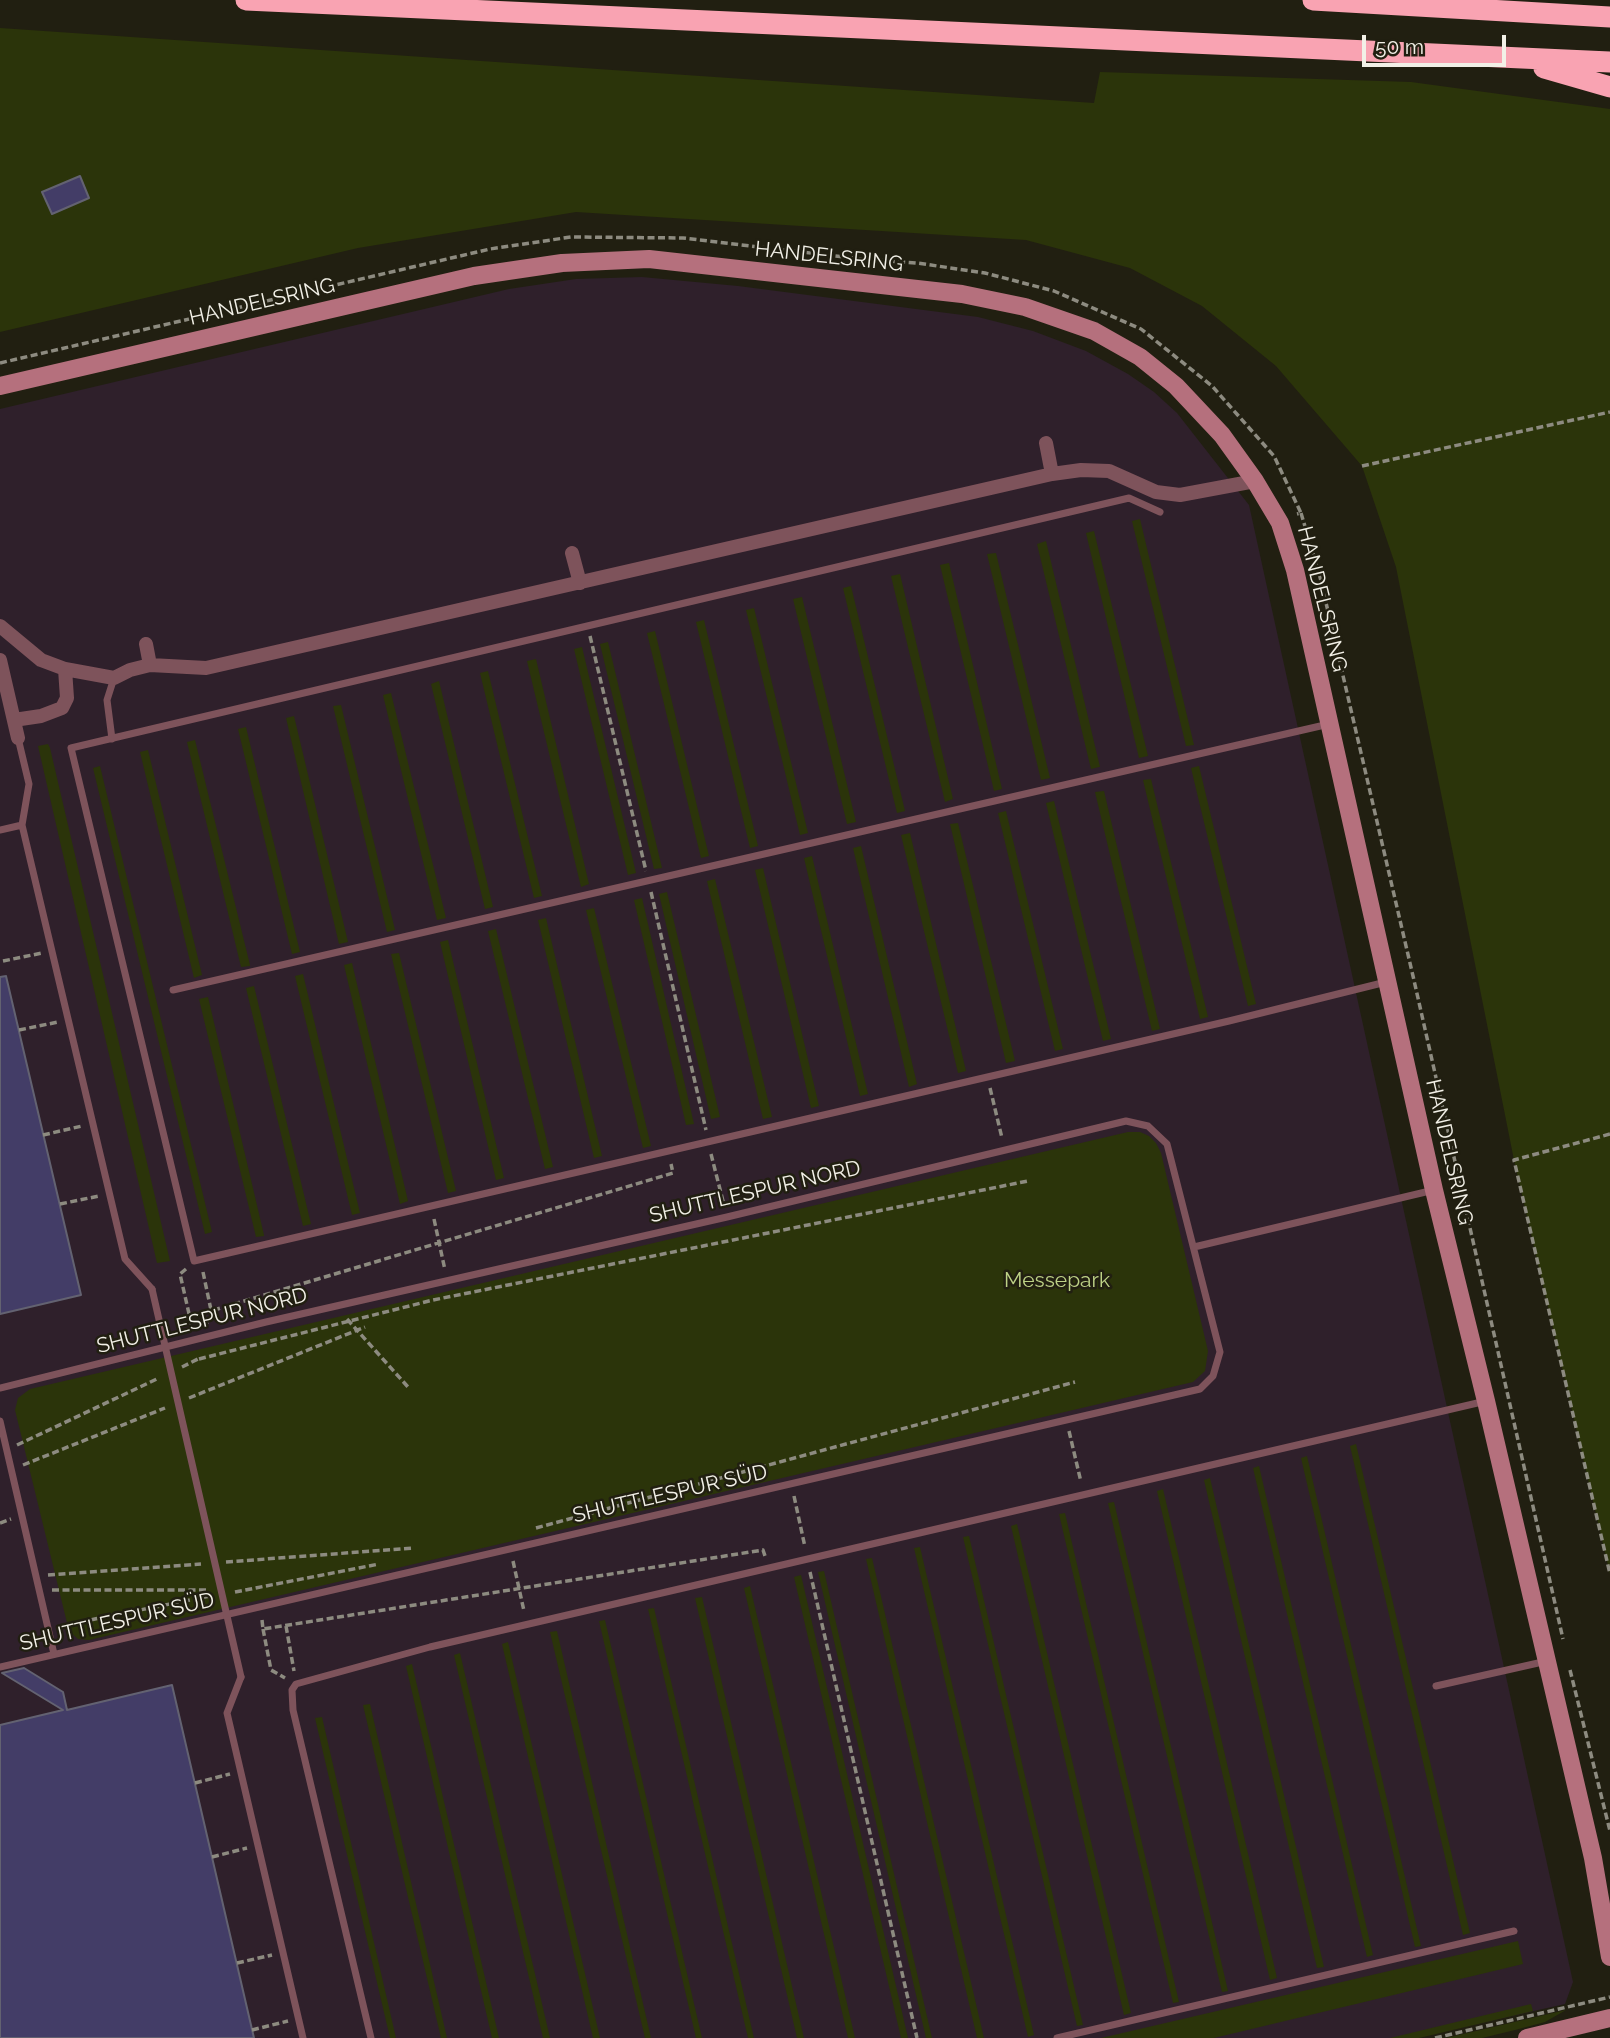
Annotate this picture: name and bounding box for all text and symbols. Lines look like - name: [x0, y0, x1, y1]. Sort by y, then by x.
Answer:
- scale bar: [1365, 21, 1508, 65]
- text: 50 m: [1375, 34, 1424, 59]
- street label: HANDELSRING: [754, 237, 904, 277]
- street label: HANDELSRING: [187, 273, 337, 331]
- street label: HANDELSRING: [1292, 524, 1352, 674]
- street label: HANDELSRING: [1420, 1077, 1478, 1227]
- street label: SHUTTLESPUR NORD: [647, 1155, 863, 1229]
- park label: Messepark: [1004, 1268, 1110, 1294]
- street label: SHUTTLESPUR NORD: [94, 1283, 310, 1359]
- street label: SHUTTLESPUR SÜD: [570, 1459, 770, 1529]
- street label: SHUTTLESPUR SÜD: [17, 1587, 217, 1657]

